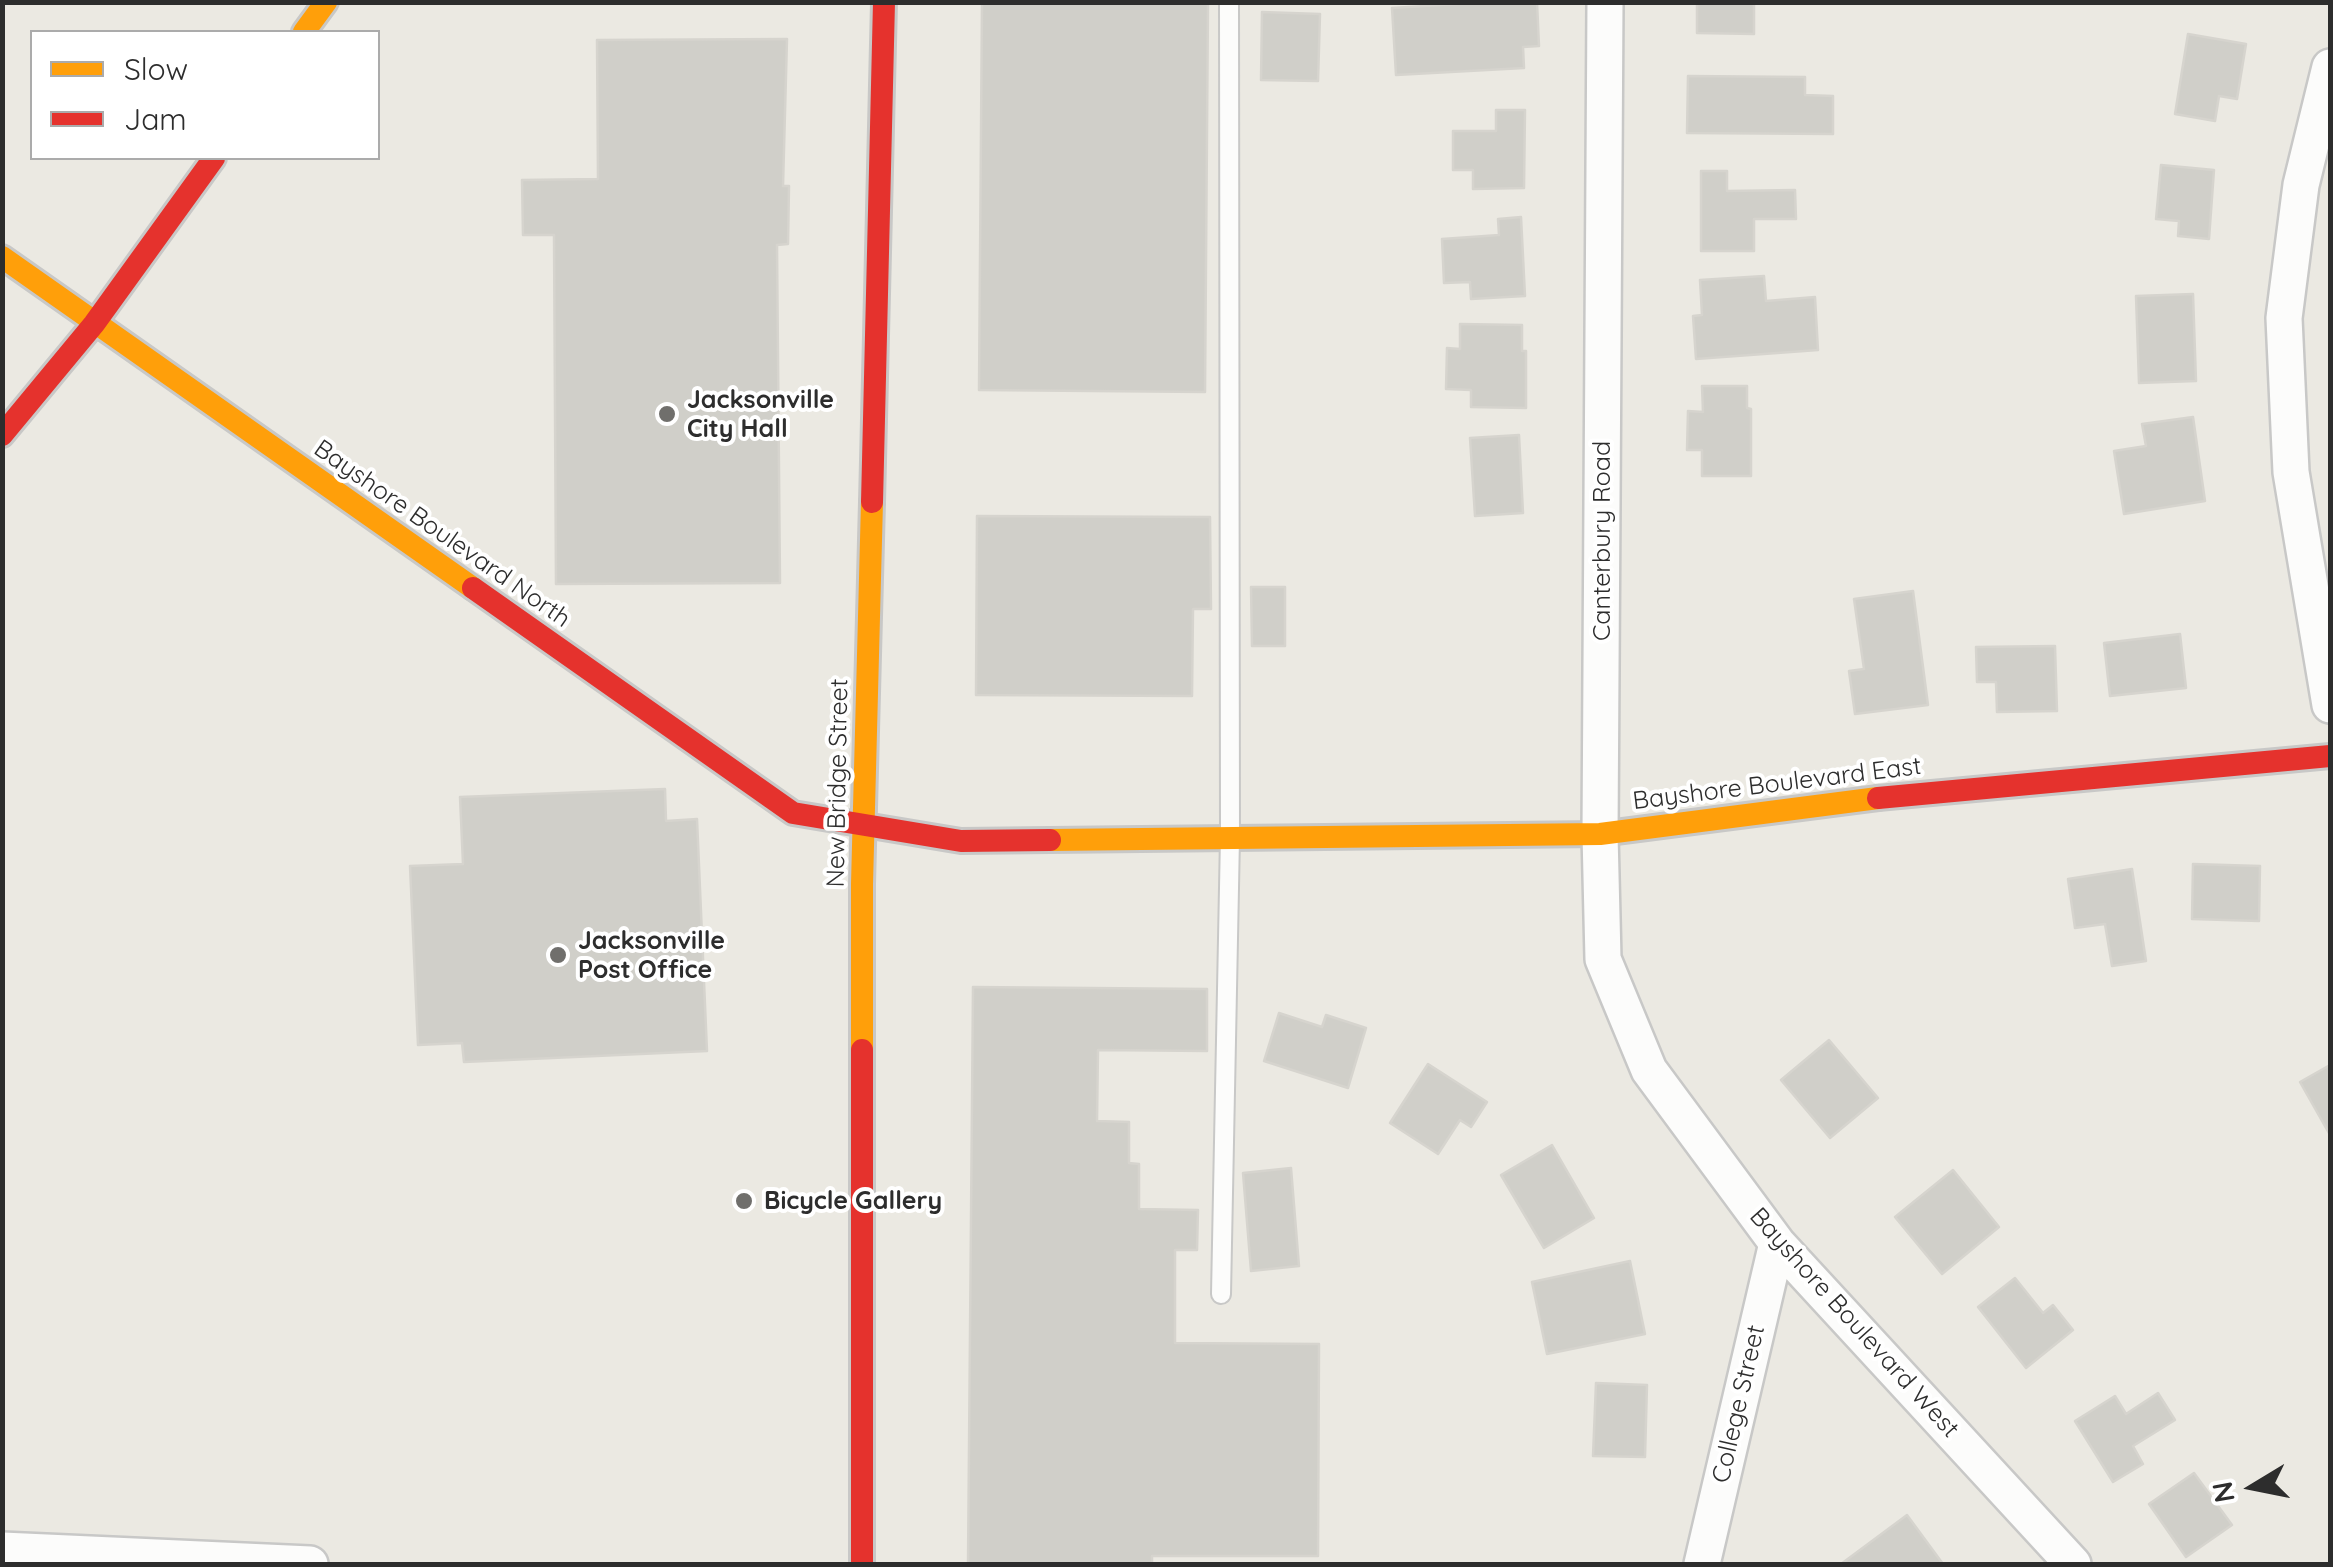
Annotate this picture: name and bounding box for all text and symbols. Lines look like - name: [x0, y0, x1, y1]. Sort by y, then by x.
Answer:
- legend: [30, 30, 380, 160]
- text: Slow: [124, 50, 188, 88]
- text: Jam: [124, 100, 187, 138]
- place label: Jacksonville City Hall: [687, 385, 834, 444]
- marker: Jacksonville City Hall: [656, 403, 678, 425]
- street label: Bayshore Boulevard North: [308, 434, 576, 634]
- street label: Canterbury Road: [1587, 441, 1617, 641]
- street label: New Bridge Street: [821, 678, 855, 888]
- street label: Bayshore Boulevard East: [1631, 751, 1923, 817]
- place label: Jacksonville Post Office: [578, 926, 725, 985]
- marker: Jacksonville Post Office: [547, 944, 569, 966]
- place label: Bicycle Gallery: [764, 1186, 942, 1216]
- marker: Bicycle Gallery: [733, 1190, 755, 1212]
- street label: Bayshore Boulevard West: [1743, 1202, 1965, 1444]
- street label: College Street: [1706, 1322, 1772, 1486]
- north arrow: [2203, 1437, 2303, 1537]
- text: N: [2204, 1479, 2242, 1505]

